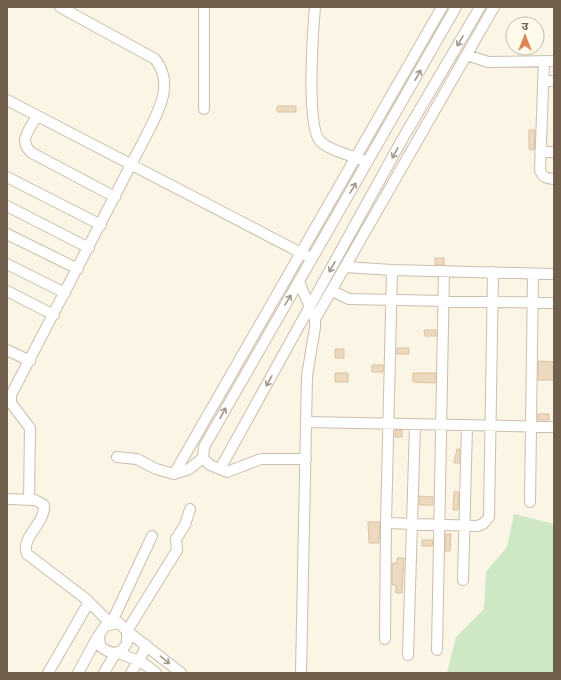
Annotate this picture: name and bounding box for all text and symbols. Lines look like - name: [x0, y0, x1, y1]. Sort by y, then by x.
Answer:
- north arrow: [505, 16, 545, 56]
- text: उ: [522, 20, 529, 32]
- one-way arrow: [456, 35, 464, 47]
- one-way arrow: [415, 69, 422, 81]
- one-way arrow: [390, 147, 398, 159]
- one-way arrow: [350, 182, 358, 194]
- one-way arrow: [328, 261, 336, 273]
- one-way arrow: [285, 294, 293, 306]
- one-way arrow: [265, 375, 273, 387]
- one-way arrow: [220, 407, 228, 419]
- one-way arrow: [160, 656, 171, 665]

